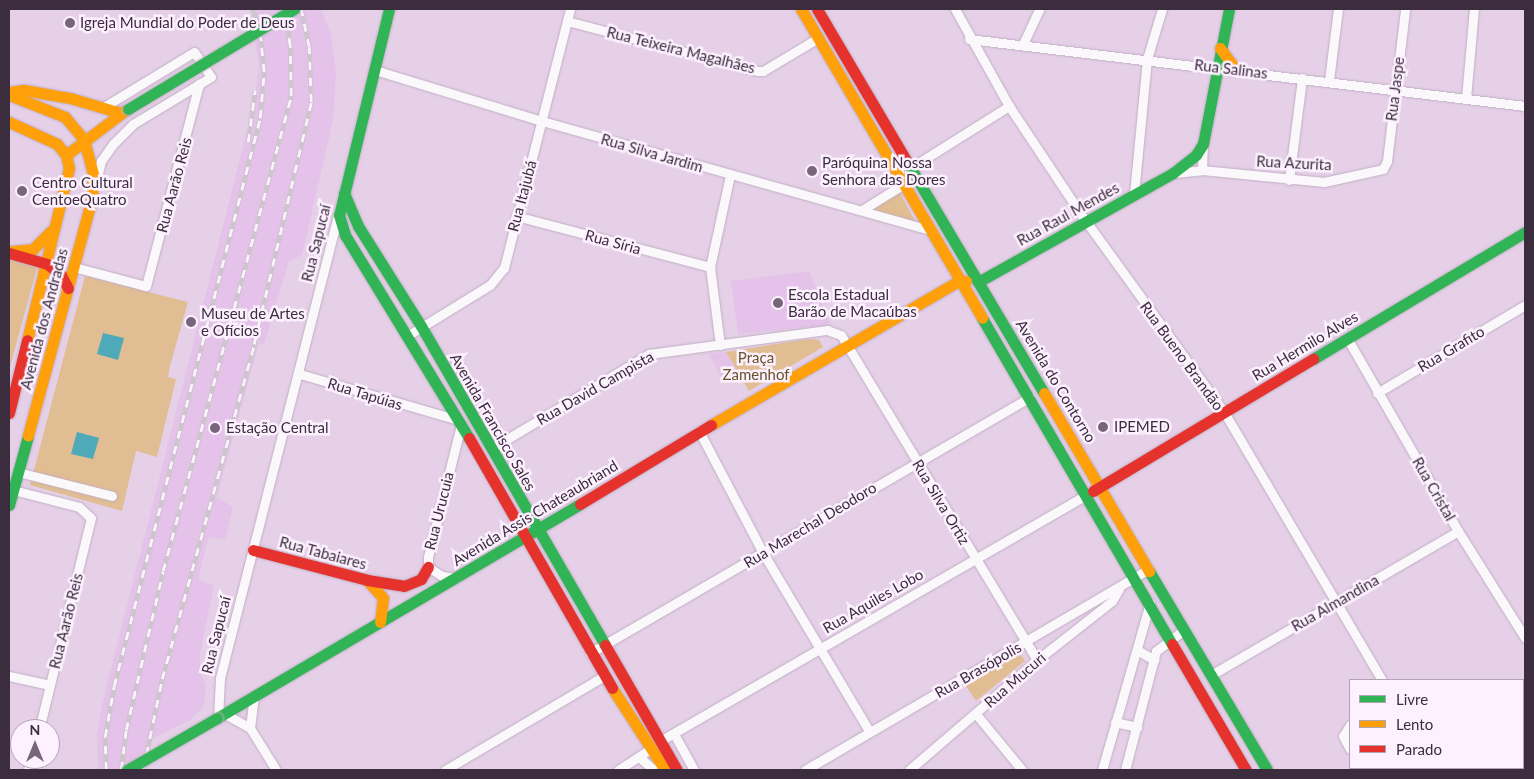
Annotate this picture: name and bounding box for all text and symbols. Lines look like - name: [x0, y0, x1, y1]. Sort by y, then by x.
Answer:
- place label: Igreja Mundial do Poder de Deus: [80, 14, 295, 32]
- marker: Igreja Mundial do Poder de Deus: [64, 17, 76, 29]
- street label: Rua Teixeira Magalhães: [605, 23, 757, 77]
- street label: Rua Salinas: [1193, 56, 1269, 82]
- street label: Rua Jaspe: [1382, 56, 1408, 122]
- street label: Rua Silva Jardim: [599, 130, 705, 176]
- street label: Rua Aarão Reis: [153, 135, 195, 235]
- street label: Rua Azurita: [1256, 152, 1332, 174]
- place label: Paróquina Nossa Senhora das Dores: [822, 153, 945, 188]
- street label: Rua Itajubá: [504, 158, 540, 234]
- marker: Paróquina Nossa Senhora das Dores: [806, 165, 818, 177]
- place label: Centro Cultural CentoeQuatro: [32, 173, 133, 208]
- street label: Rua Raul Mendes: [1014, 178, 1122, 250]
- marker: Centro Cultural CentoeQuatro: [16, 185, 28, 197]
- street label: Rua Sapucaí: [298, 202, 334, 284]
- street label: Rua Síria: [583, 226, 643, 258]
- street label: Avenida dos Andradas: [16, 246, 72, 392]
- place label: Escola Estadual Barão de Macaúbas: [788, 285, 917, 320]
- marker: Escola Estadual Barão de Macaúbas: [772, 297, 784, 309]
- street label: Rua Bueno Brandão: [1136, 298, 1228, 414]
- place label: Museu de Artes e Ofícios: [201, 304, 305, 339]
- street label: Rua Hermilo Alves: [1249, 307, 1361, 385]
- marker: Museu de Artes e Ofícios: [185, 316, 197, 328]
- street label: Avenida do Contorno: [1012, 316, 1100, 446]
- street label: Rua Grafito: [1414, 322, 1488, 376]
- street label: Rua David Campista: [533, 347, 657, 429]
- park label: Praça Zamenhof: [722, 348, 790, 383]
- street label: Avenida Francisco Sales: [446, 350, 540, 494]
- street label: Rua Tapúias: [325, 374, 405, 414]
- place label: IPEMED: [1114, 418, 1170, 436]
- place label: Estação Central: [226, 419, 329, 437]
- marker: IPEMED: [1096, 420, 1110, 434]
- marker: Estação Central: [208, 421, 222, 435]
- street label: Rua Cristal: [1409, 454, 1459, 524]
- street label: Avenida Assis Chateaubriand: [449, 456, 621, 570]
- street label: Rua Silva Ortiz: [909, 456, 973, 548]
- street label: Rua Urucuia: [421, 470, 457, 552]
- street label: Rua Marechal Deodoro: [740, 478, 880, 572]
- street label: Rua Tabaiares: [277, 533, 369, 573]
- street label: Rua Aquiles Lobo: [819, 565, 927, 637]
- street label: Rua Aarão Reis: [45, 571, 87, 671]
- street label: Rua Almandina: [1288, 571, 1382, 635]
- street label: Rua Sapucaí: [198, 594, 234, 676]
- street label: Rua Brasópolis: [932, 638, 1024, 702]
- street label: Rua Mucuri: [981, 648, 1049, 712]
- legend: [1349, 679, 1524, 769]
- text: Livre: [1396, 690, 1428, 708]
- text: Lento: [1396, 715, 1433, 733]
- north arrow: [10, 719, 60, 769]
- text: N: [30, 721, 40, 738]
- text: Parado: [1396, 740, 1442, 758]

